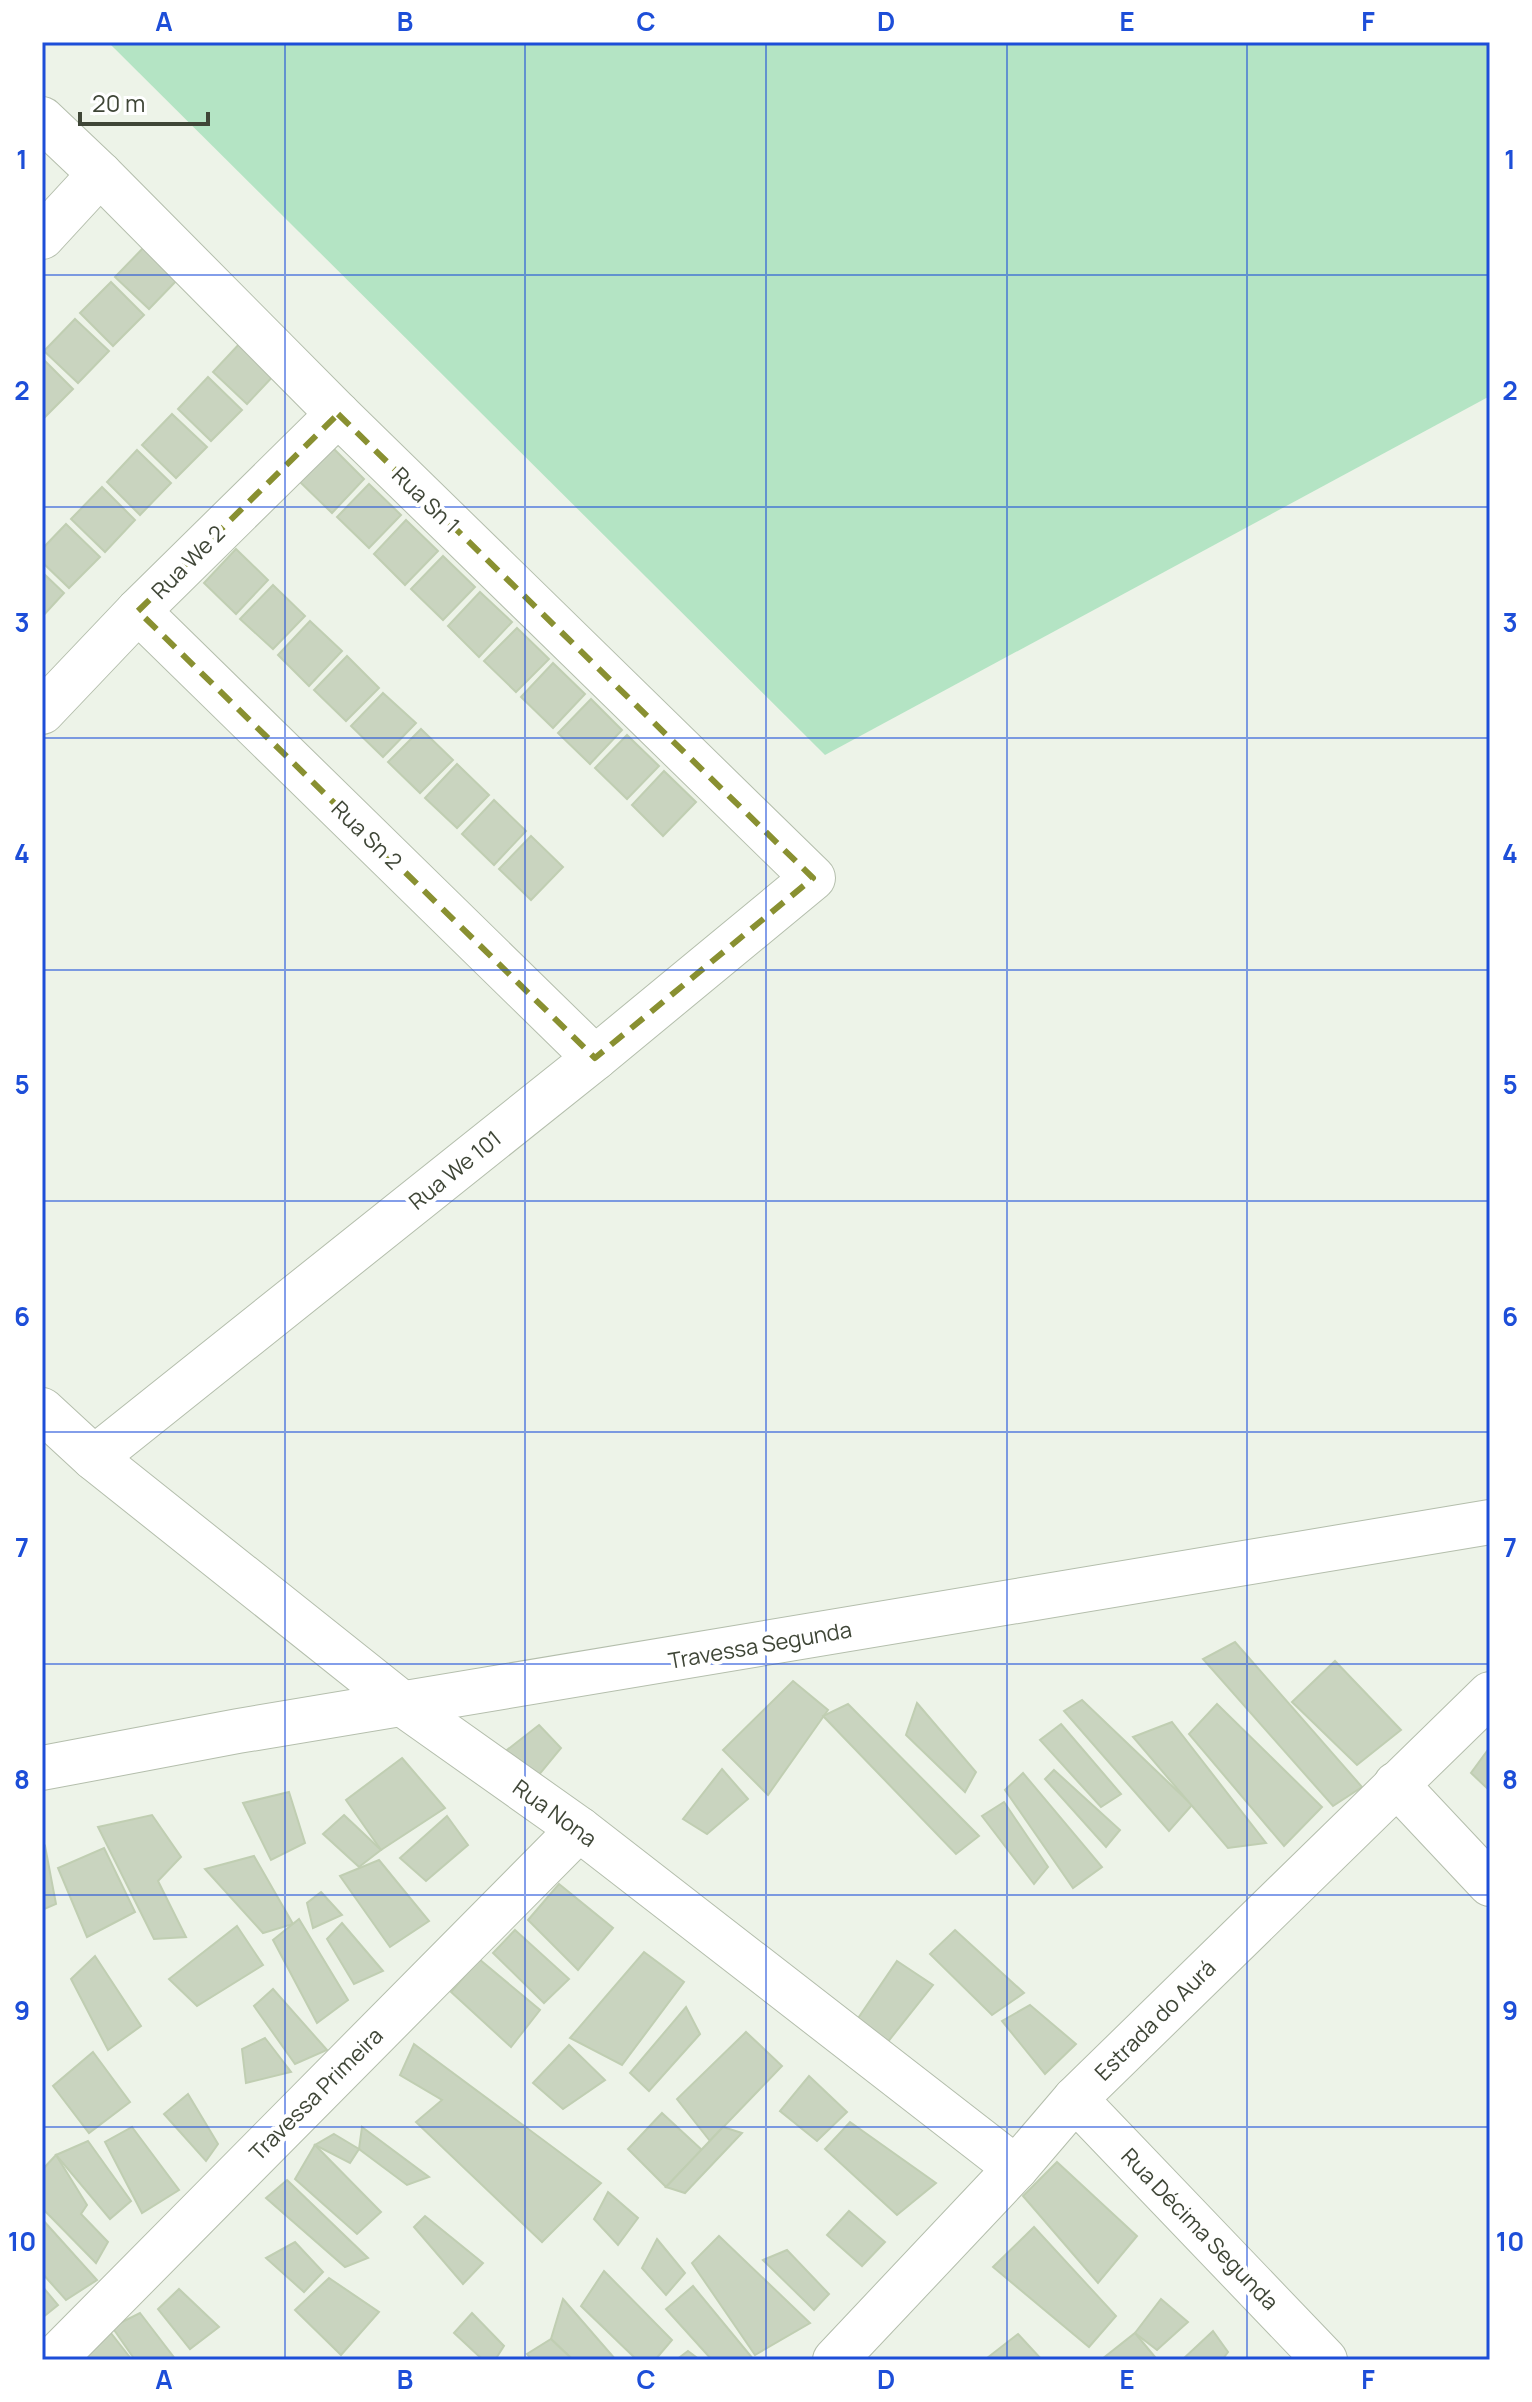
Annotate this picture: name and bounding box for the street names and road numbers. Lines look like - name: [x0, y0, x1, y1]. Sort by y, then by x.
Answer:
- street label: Rua Sn 1: [386, 460, 466, 540]
- street label: Rua We 2: [145, 519, 231, 605]
- street label: Rua Sn 2: [325, 794, 409, 876]
- street label: Rua We 101: [403, 1124, 507, 1216]
- street label: Travessa Segunda: [666, 1614, 854, 1676]
- street label: Rua Nona: [507, 1772, 603, 1854]
- street label: Estrada do Aurá: [1088, 1953, 1222, 2087]
- street label: Travessa Primeira: [243, 2021, 389, 2167]
- street label: Rua Décima Segunda: [1115, 2142, 1285, 2316]

